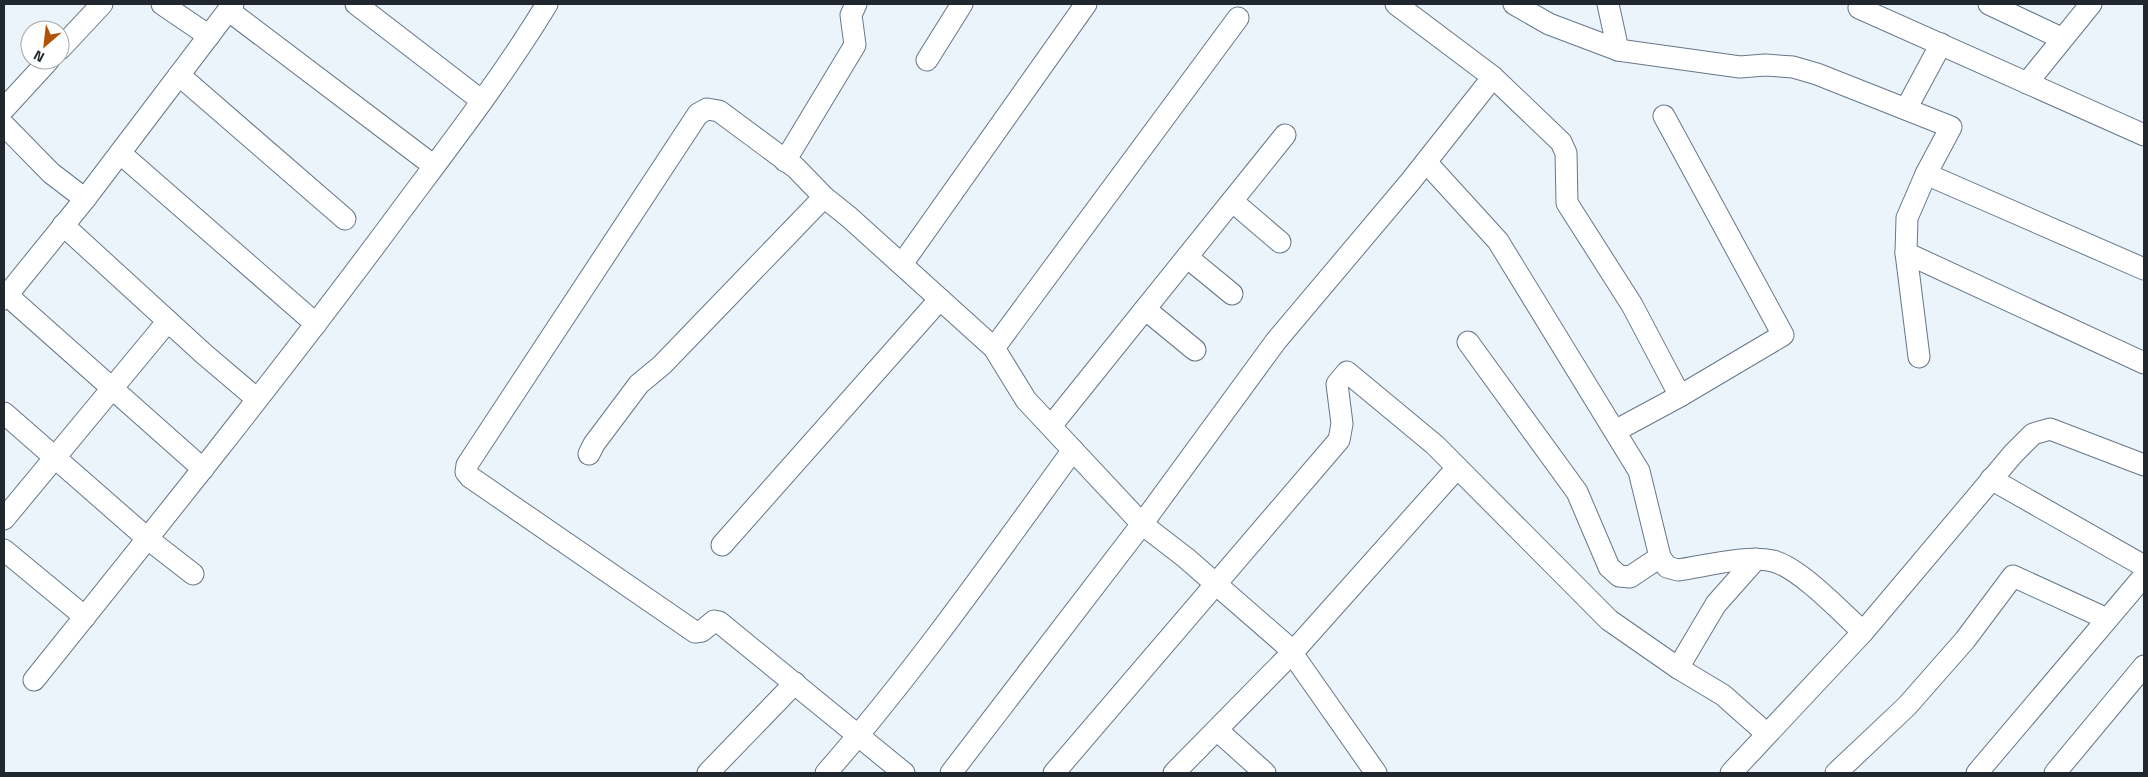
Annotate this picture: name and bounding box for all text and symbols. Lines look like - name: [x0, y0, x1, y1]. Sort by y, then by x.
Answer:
- north arrow: [20, 20, 70, 70]
- text: N: [29, 45, 48, 68]

